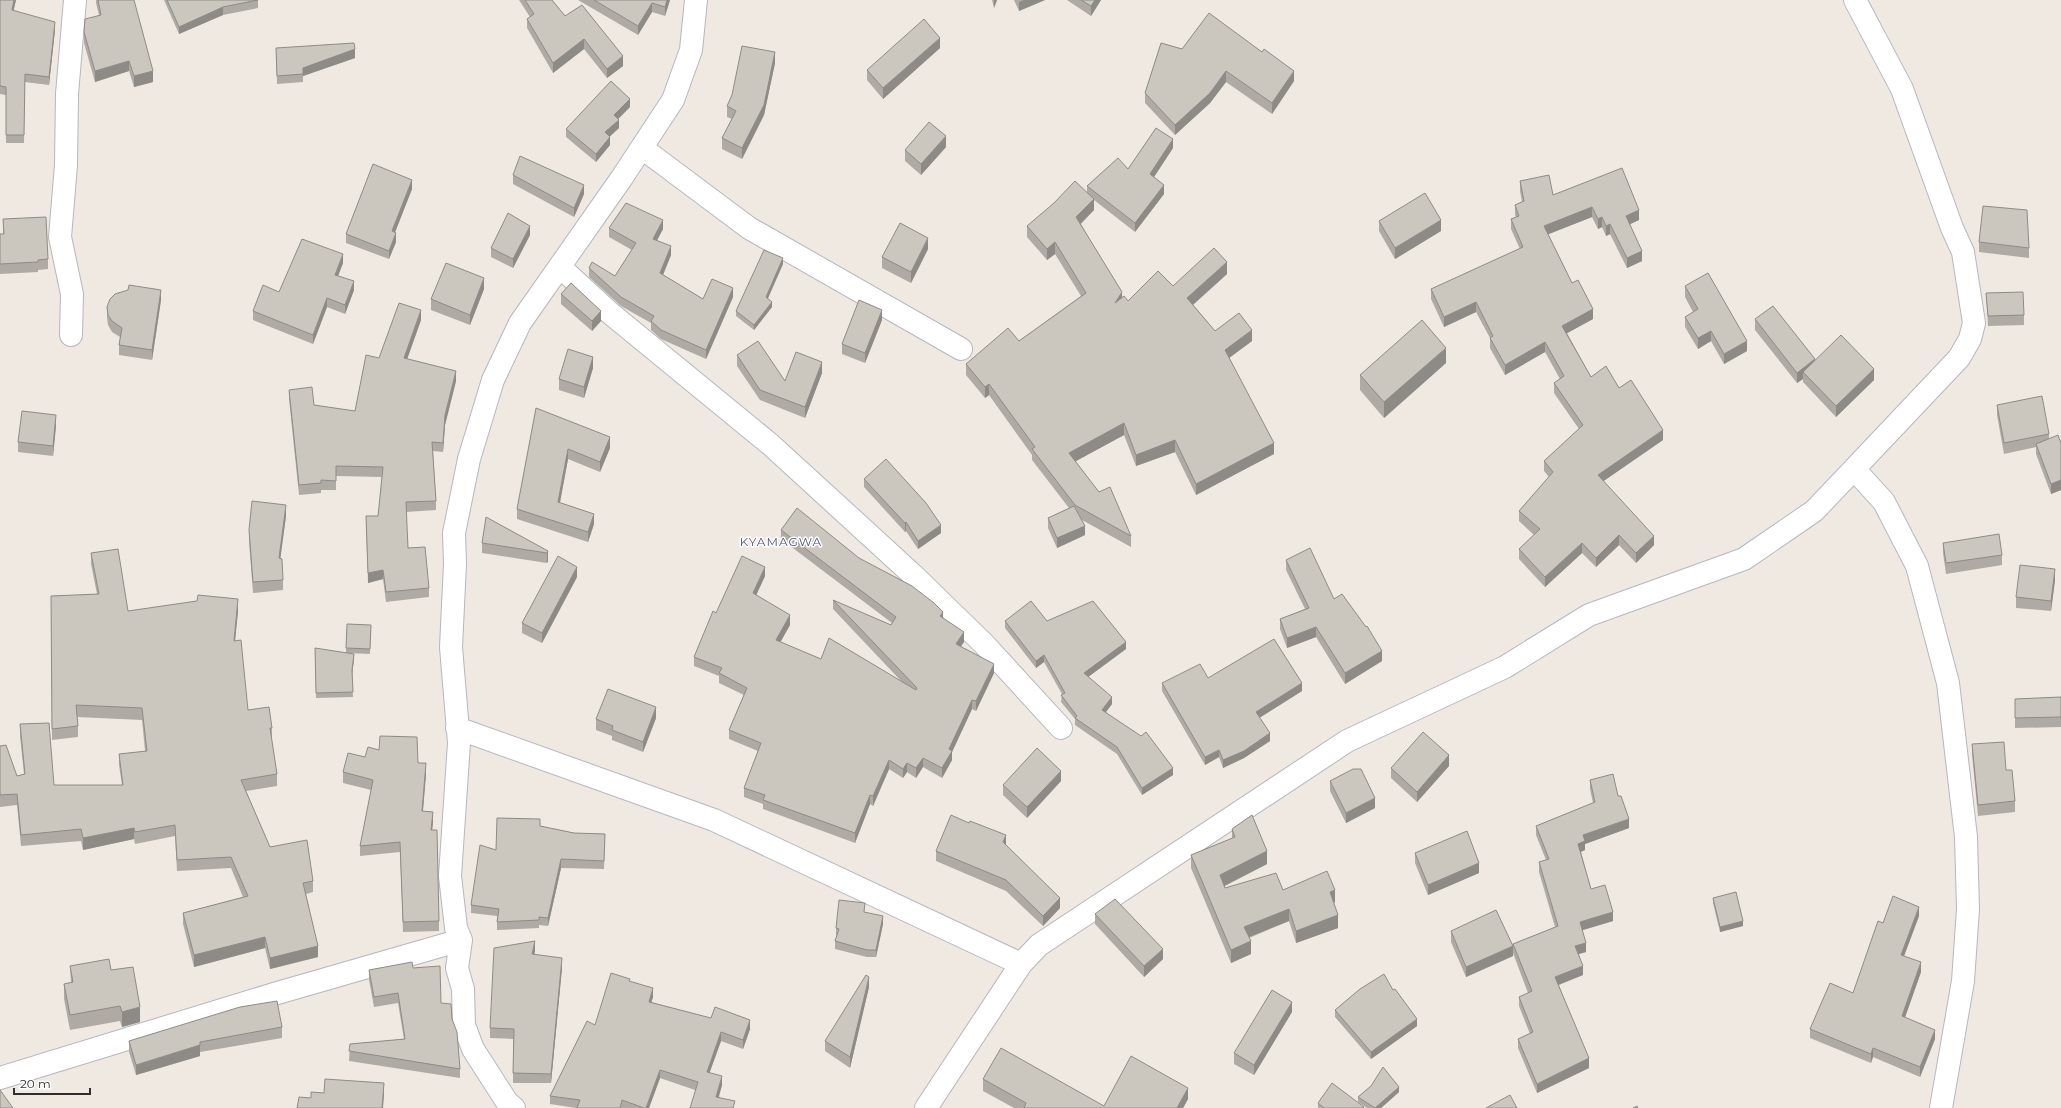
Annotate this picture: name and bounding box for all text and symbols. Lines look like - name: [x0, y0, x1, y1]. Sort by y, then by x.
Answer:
- district label: KYAMAGWA: [740, 534, 822, 549]
- scale bar: [14, 1070, 90, 1096]
- text: 20 m: [20, 1076, 51, 1091]

